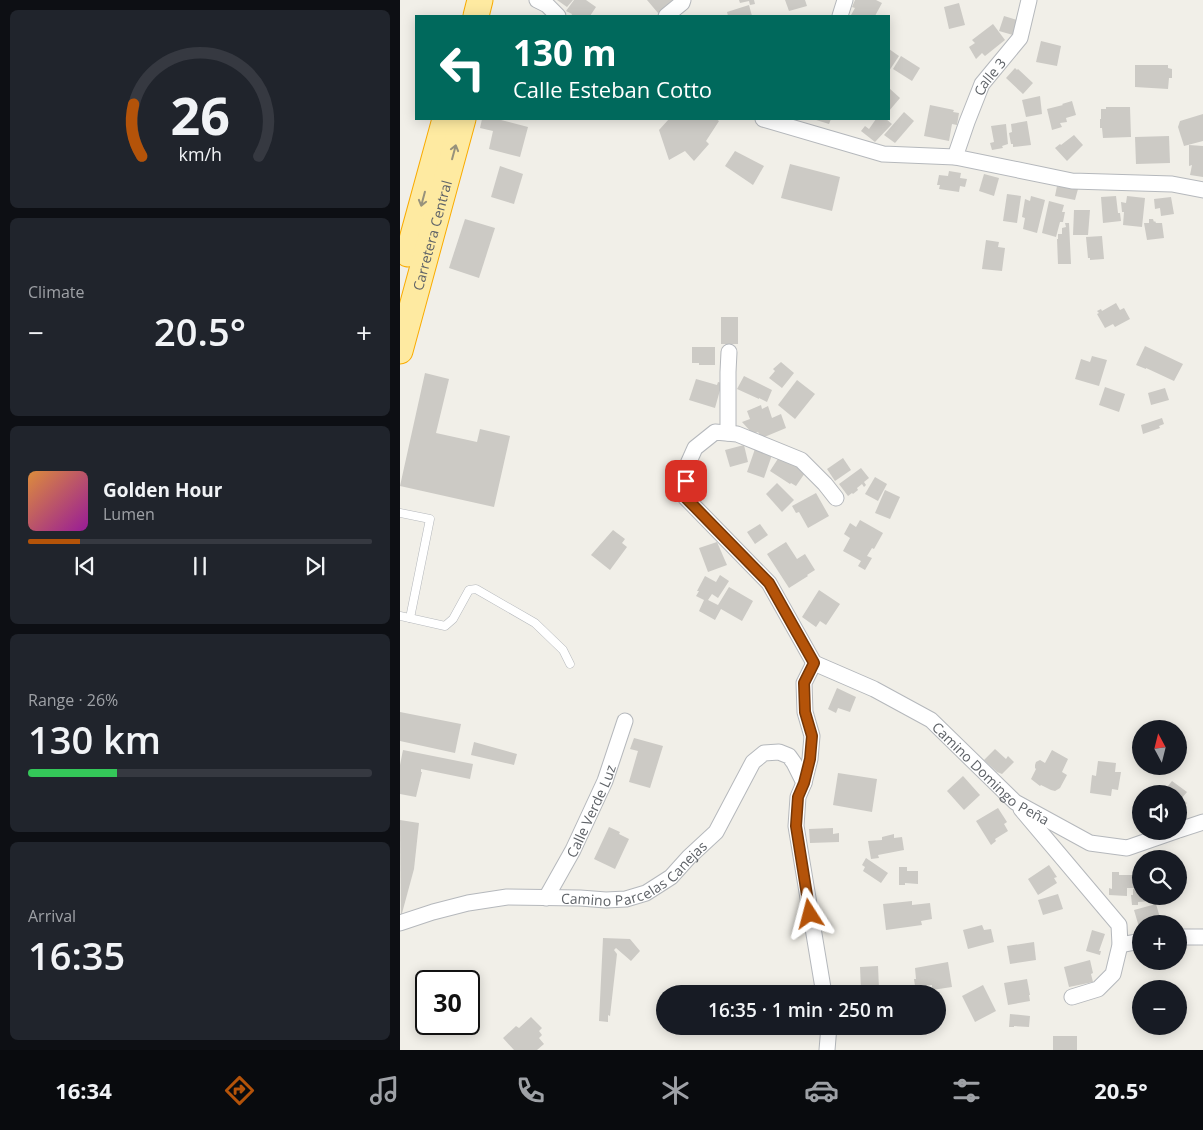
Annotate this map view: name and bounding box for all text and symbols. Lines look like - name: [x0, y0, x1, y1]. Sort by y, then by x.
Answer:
- text: 130 m: [513, 29, 617, 76]
- icon: left: [430, 35, 495, 100]
- street label: Calle 3: [969, 53, 1010, 98]
- text: Calle Esteban Cotto: [513, 74, 712, 104]
- text: 26: [170, 79, 230, 150]
- text: km/h: [178, 142, 222, 166]
- one-way arrow: [450, 144, 459, 160]
- street label: Carretera Central: [407, 178, 455, 292]
- one-way arrow: [417, 191, 427, 207]
- text: Climate: [28, 281, 85, 303]
- text: 20.5°: [154, 305, 246, 357]
- text: −: [28, 313, 44, 351]
- text: +: [356, 313, 372, 351]
- pin: [665, 460, 707, 502]
- icon: arrive: [672, 467, 700, 495]
- text: Golden Hour: [103, 477, 222, 503]
- text: Lumen: [103, 503, 155, 525]
- icon: previous: [71, 552, 99, 580]
- icon: pause: [186, 552, 214, 580]
- icon: next: [301, 552, 329, 580]
- text: Range · 26%: [28, 689, 118, 711]
- text: 130 km: [28, 713, 161, 765]
- street label: Camino Domingo Peña: [929, 717, 1053, 829]
- north arrow: [1132, 720, 1188, 775]
- map controls: [1132, 720, 1187, 1035]
- street label: Calle Verde Luz: [561, 762, 619, 861]
- button: sound: [1132, 785, 1187, 840]
- street label: Camino Parcelas Canejas: [561, 836, 711, 910]
- button: search: [1132, 850, 1187, 905]
- position arrow: [783, 887, 835, 939]
- text: Arrival: [28, 905, 76, 927]
- button: +: [1132, 915, 1187, 970]
- text: 16:35: [28, 929, 125, 981]
- speed limit sign: 30: [415, 970, 480, 1035]
- button: −: [1132, 980, 1187, 1035]
- text: 16:35 · 1 min · 250 m: [708, 997, 894, 1023]
- icon: directions: [222, 1073, 257, 1108]
- icon: music: [367, 1073, 402, 1108]
- icon: phone: [513, 1073, 548, 1108]
- icon: climate: [658, 1073, 693, 1108]
- icon: car: [804, 1073, 839, 1108]
- icon: filters: [949, 1073, 984, 1108]
- text: 16:34: [55, 1075, 112, 1105]
- text: 20.5°: [1094, 1075, 1148, 1105]

